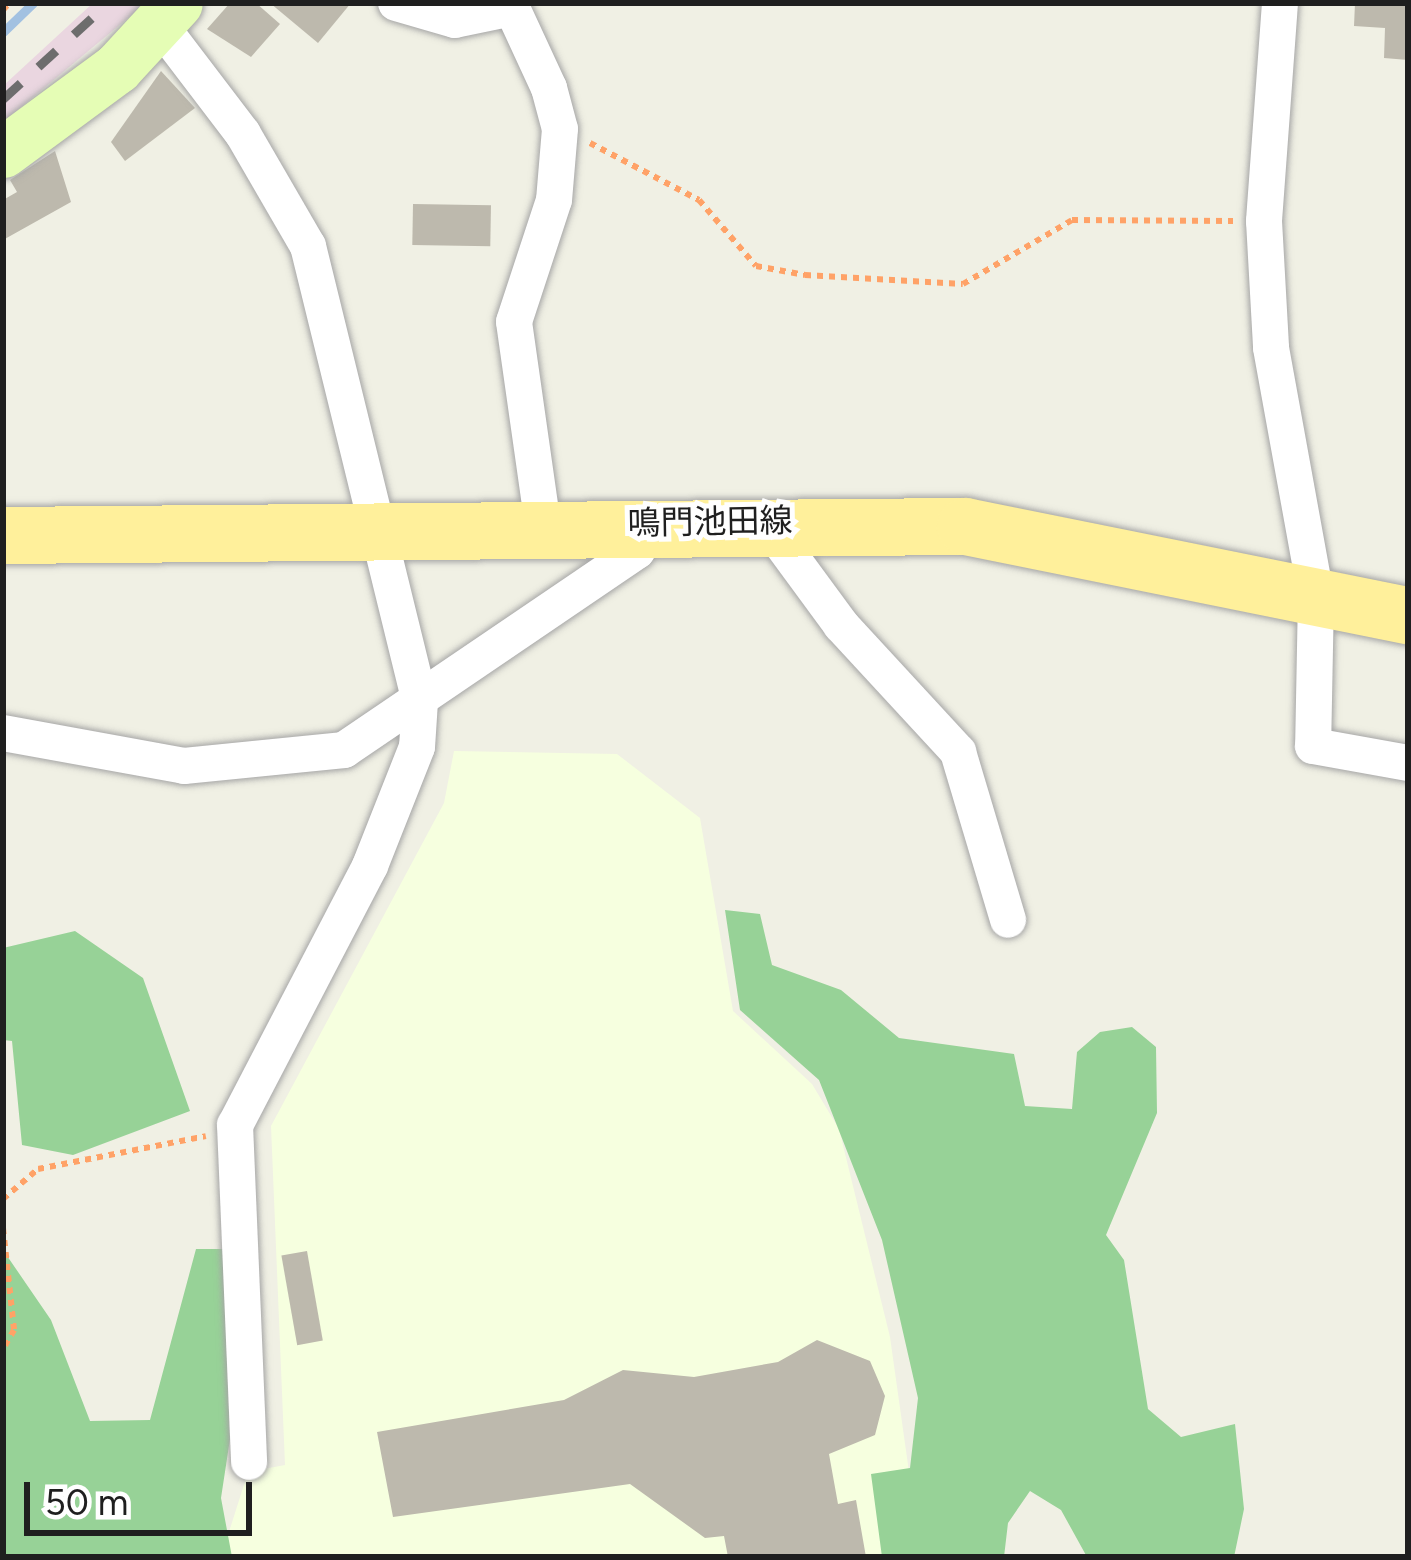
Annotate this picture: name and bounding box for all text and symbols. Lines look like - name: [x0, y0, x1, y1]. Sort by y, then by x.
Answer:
- street label: 鳴門池田線: [627, 501, 793, 543]
- scale bar: [30, 1458, 258, 1532]
- text: 50 m: [45, 1481, 128, 1524]

